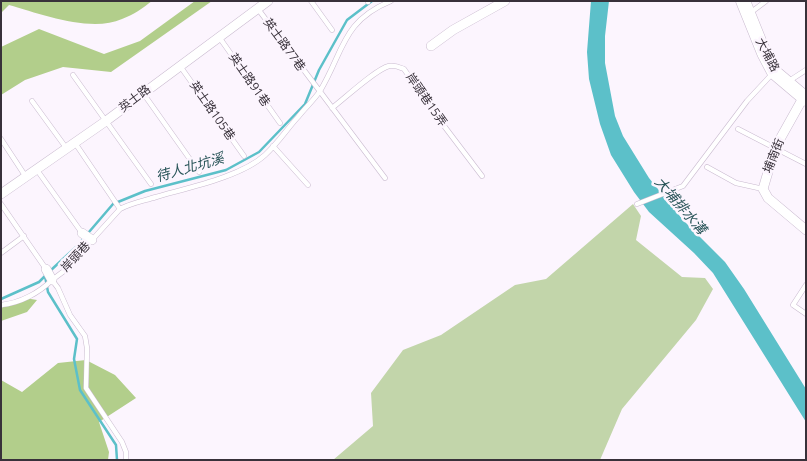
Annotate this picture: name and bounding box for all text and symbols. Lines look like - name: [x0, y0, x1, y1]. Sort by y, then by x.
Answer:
- street label: 英士路77巷: [260, 16, 308, 74]
- street label: 大埔路: [752, 36, 782, 74]
- street label: 英士路91巷: [225, 51, 273, 109]
- street label: 岸頭巷15弄: [402, 71, 450, 129]
- street label: 英士路105巷: [186, 79, 238, 143]
- street label: 英士路: [116, 82, 154, 116]
- street label: 埔南街: [761, 137, 787, 175]
- water label: 待人北坑溪: [154, 150, 226, 186]
- water label: 大埔排水溝: [651, 174, 709, 238]
- street label: 岸頭巷: [58, 239, 94, 275]

